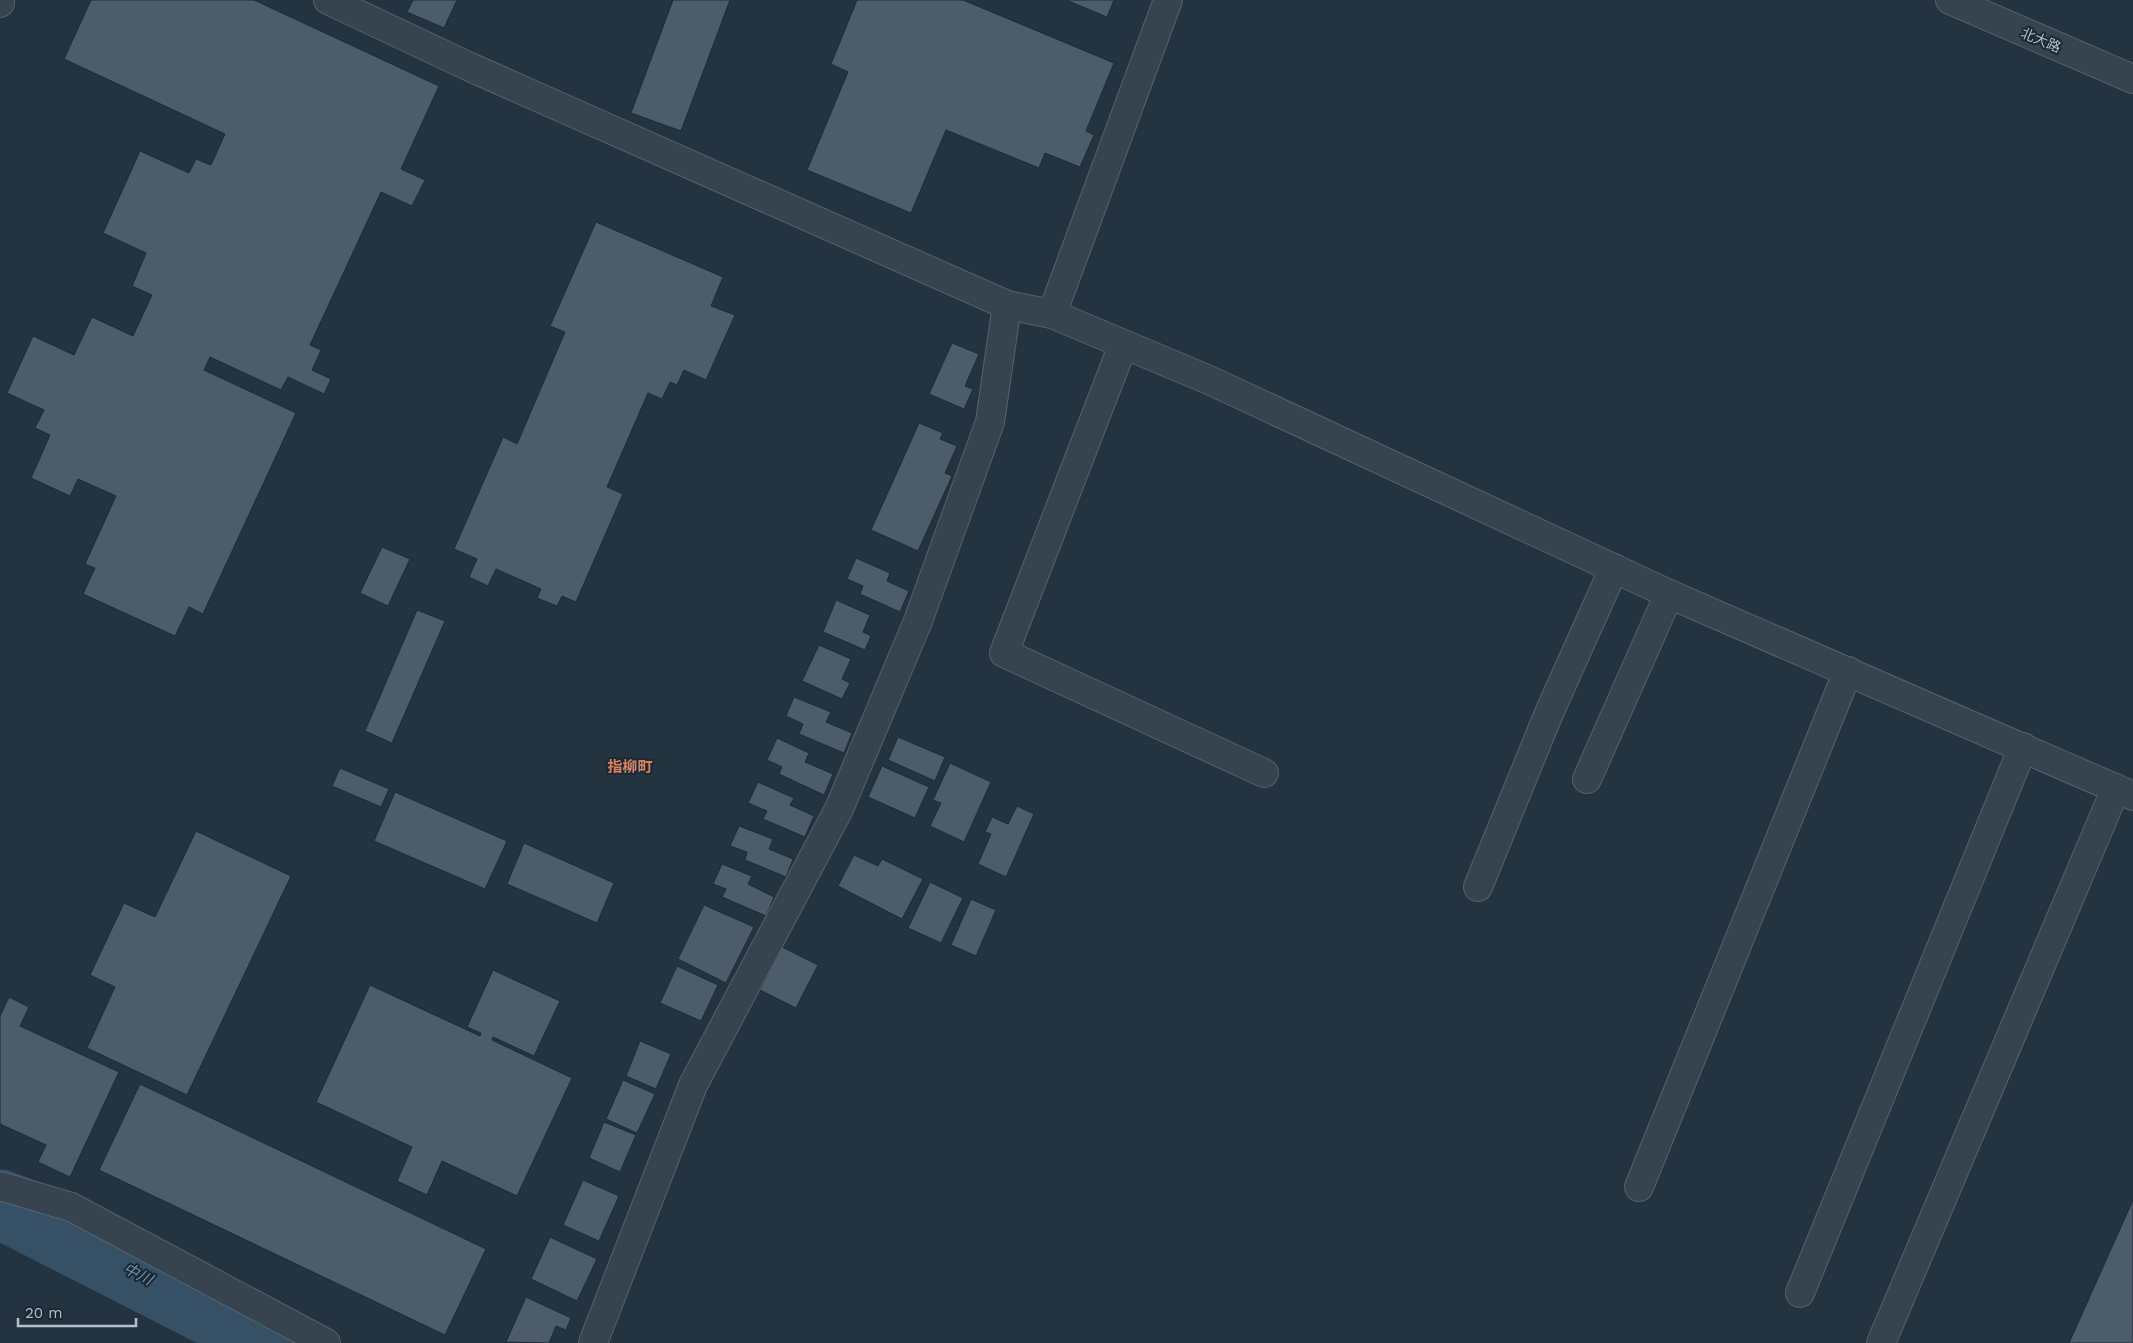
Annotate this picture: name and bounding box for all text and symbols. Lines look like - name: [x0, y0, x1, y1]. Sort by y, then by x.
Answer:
- street label: 北大路: [2019, 24, 2063, 56]
- district label: 指柳町: [607, 758, 653, 776]
- water label: 中川: [121, 1259, 157, 1290]
- scale bar: [18, 1296, 135, 1328]
- text: 20 m: [25, 1304, 63, 1322]

